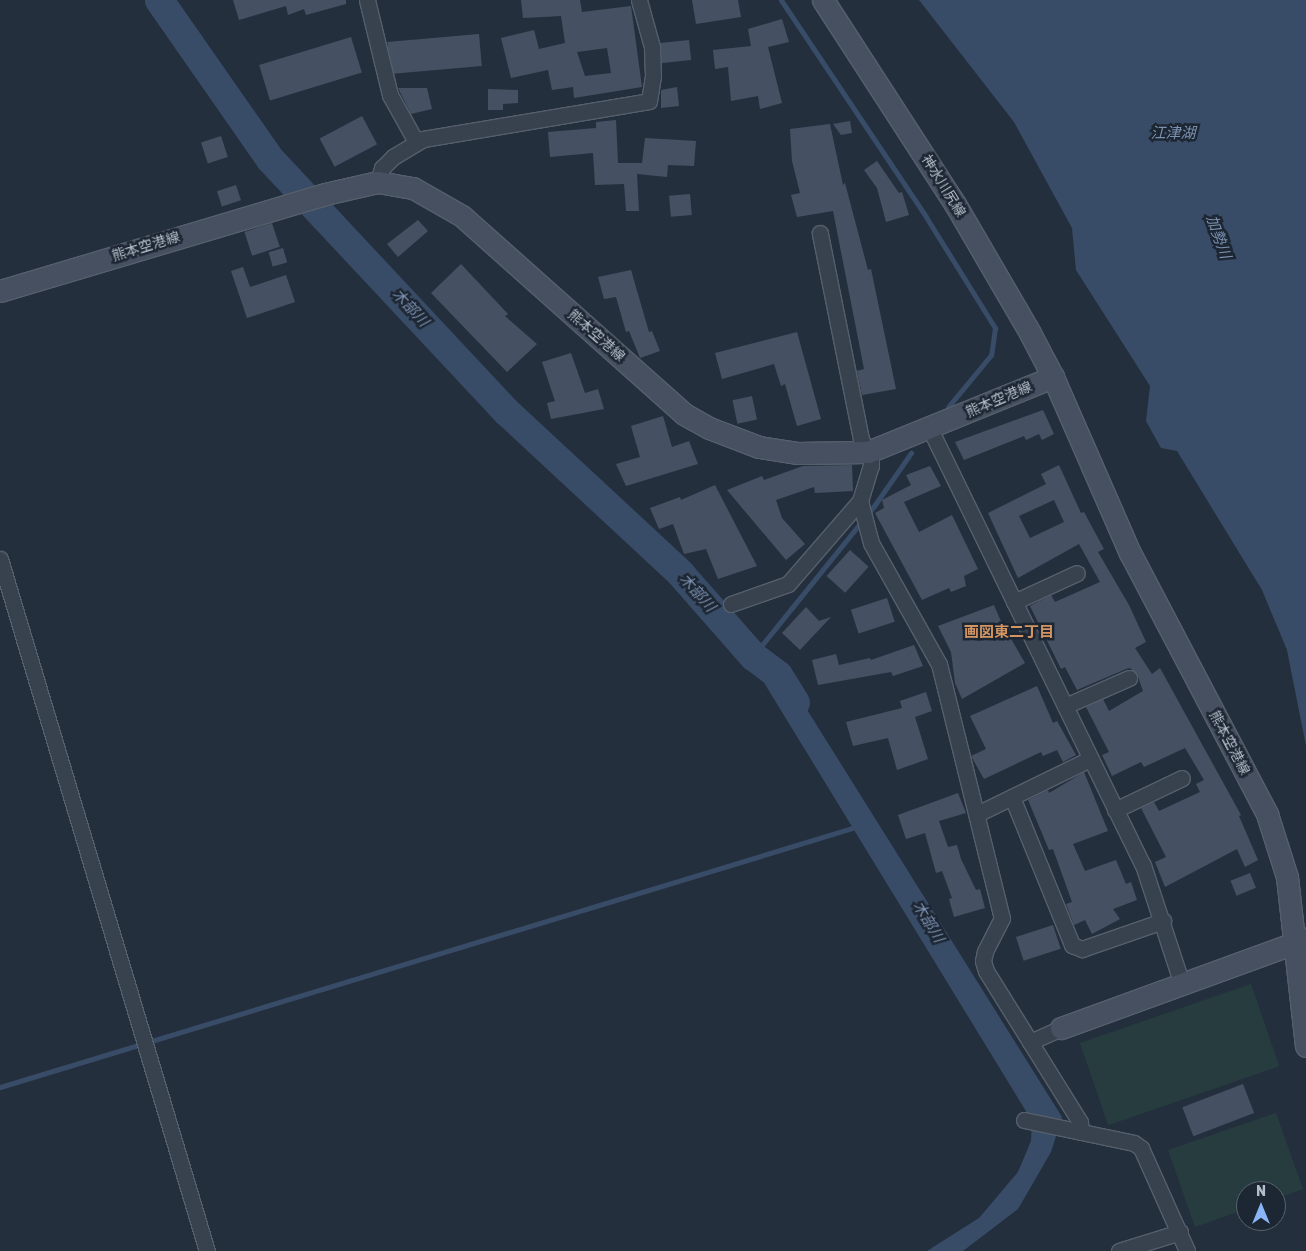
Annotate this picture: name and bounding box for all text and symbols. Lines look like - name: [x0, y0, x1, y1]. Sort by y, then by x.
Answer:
- water label: 江津湖: [1151, 125, 1195, 143]
- street label: 神水川尻線: [917, 152, 969, 220]
- water label: 加勢川: [1202, 213, 1234, 261]
- street label: 熊本空港線: [110, 229, 182, 265]
- water label: 木部川: [388, 285, 432, 331]
- street label: 熊本空港線: [564, 307, 628, 365]
- street label: 熊本空港線: [964, 379, 1034, 421]
- water label: 木部川: [675, 570, 719, 616]
- district label: 画図東二丁目: [964, 624, 1054, 642]
- street label: 熊本空港線: [1205, 708, 1253, 778]
- water label: 木部川: [909, 898, 947, 946]
- north arrow: [1236, 1181, 1286, 1231]
- text: N: [1256, 1183, 1266, 1200]

